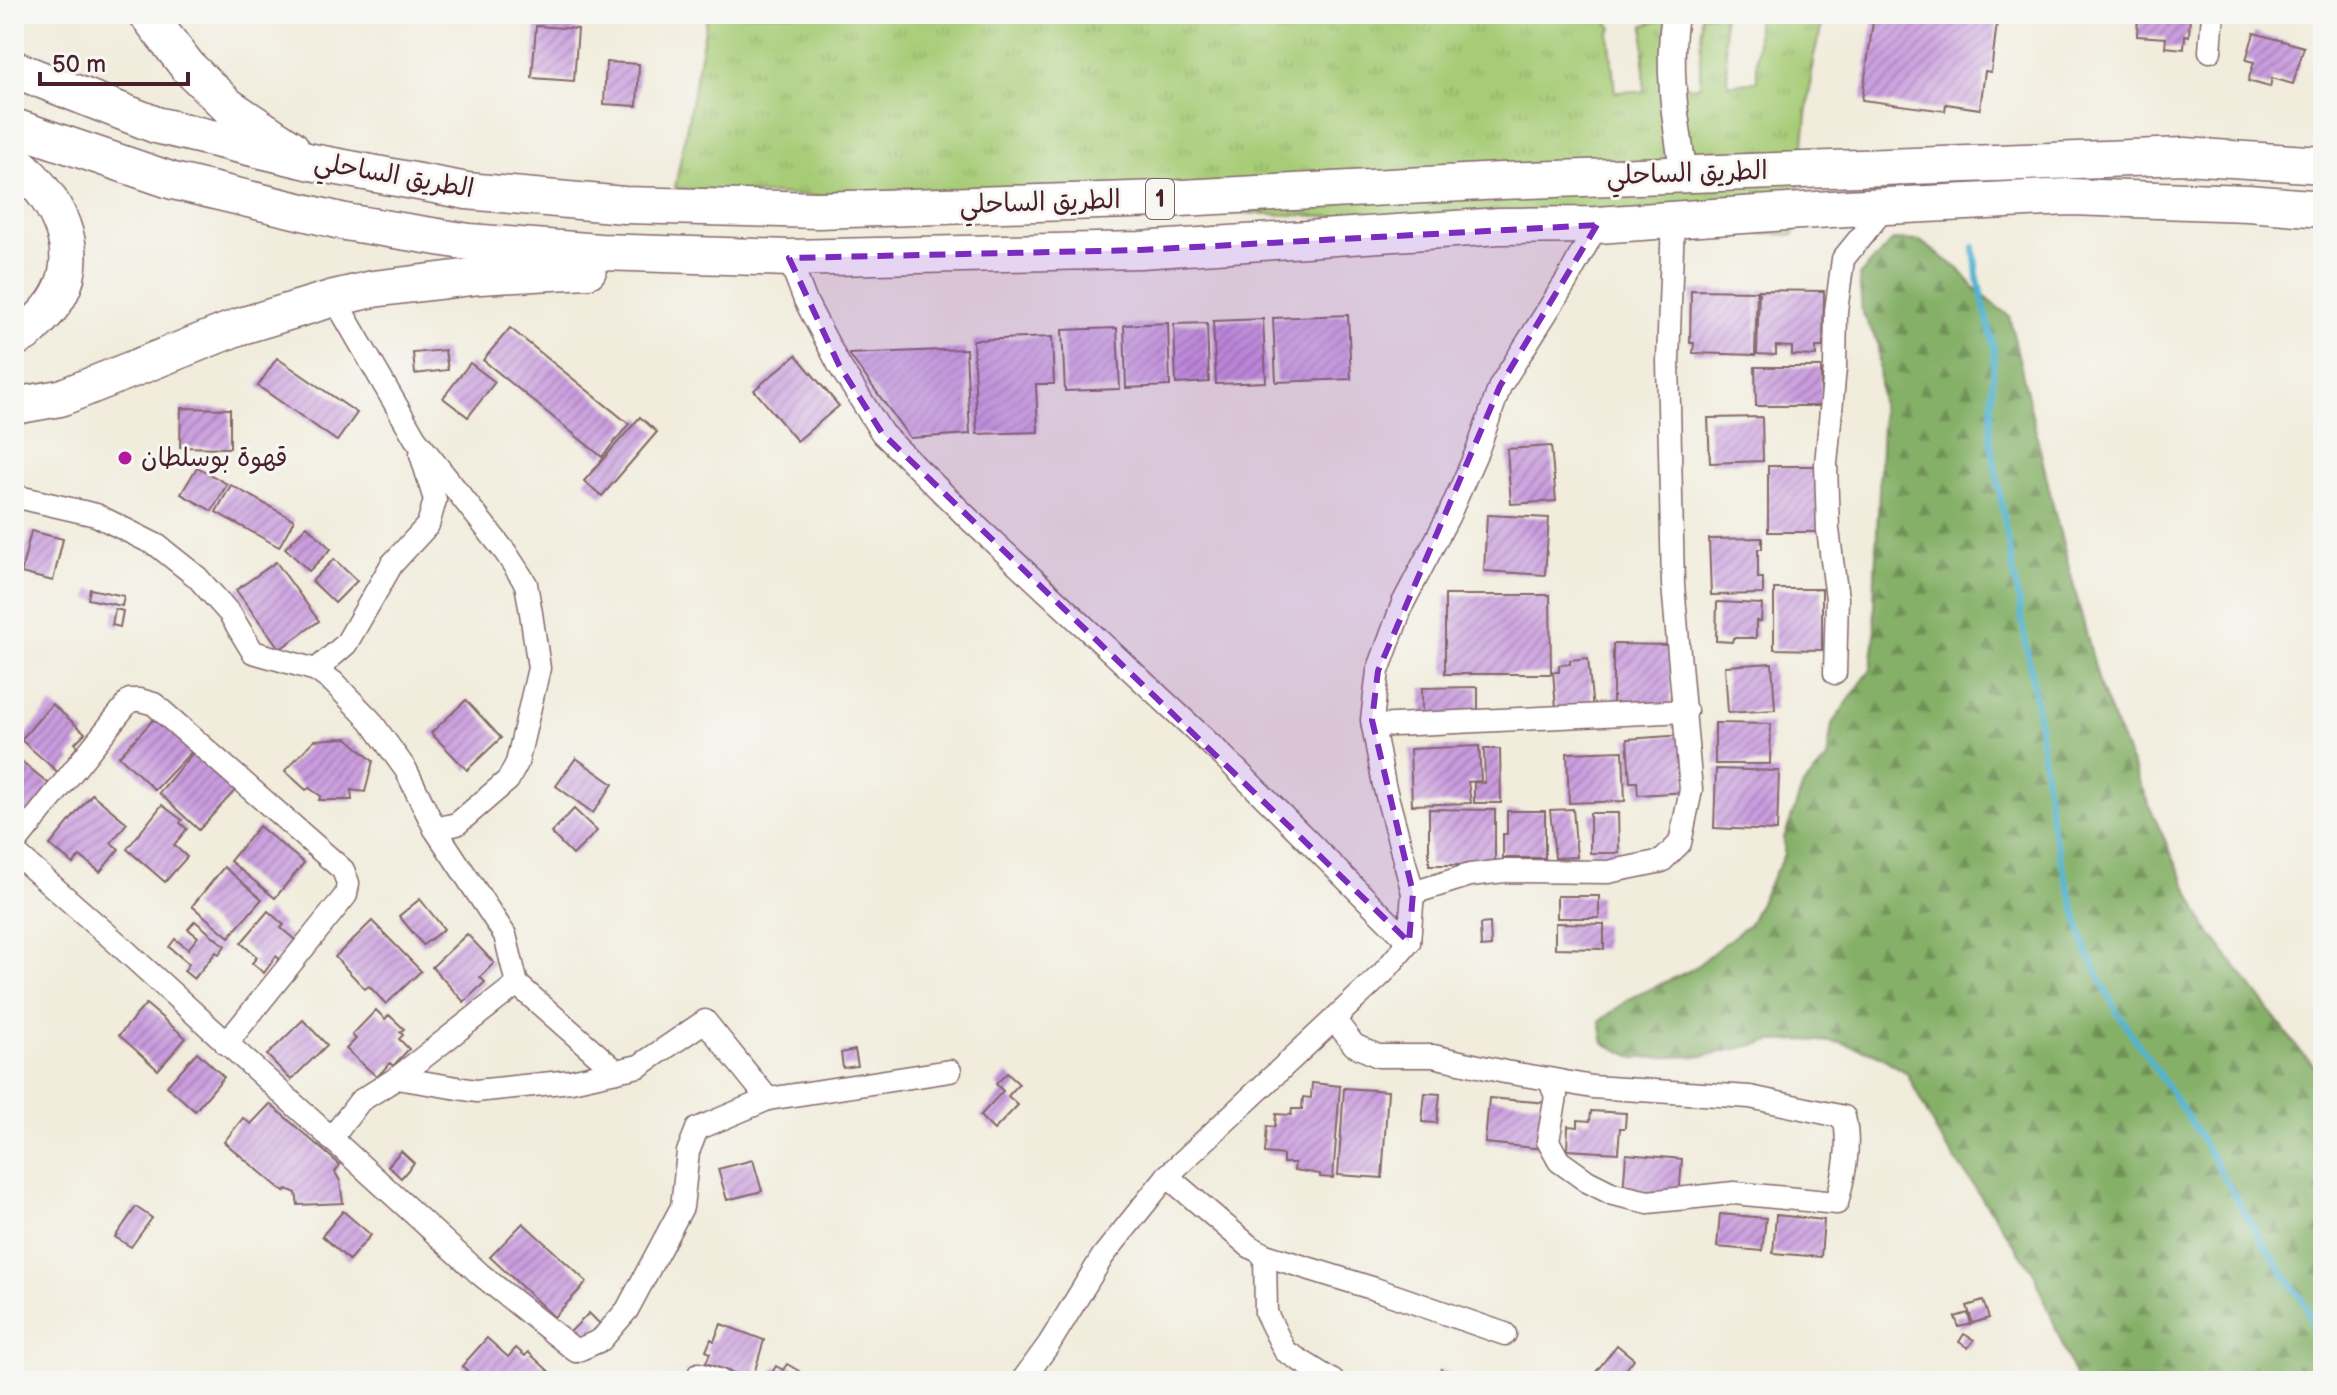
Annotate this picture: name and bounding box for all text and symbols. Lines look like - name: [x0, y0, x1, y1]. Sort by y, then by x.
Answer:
- scale bar: [40, 36, 188, 86]
- text: 50 m: [52, 50, 106, 79]
- street label: الطريق الساحلي: [311, 147, 476, 211]
- street label: الطريق الساحلي: [1606, 156, 1768, 198]
- road number: 1: [1146, 179, 1174, 219]
- street label: الطريق الساحلي: [959, 185, 1121, 227]
- place label: قهوة بوسلطان: [141, 443, 288, 474]
- marker: قهوة بوسلطان: [116, 449, 134, 467]

